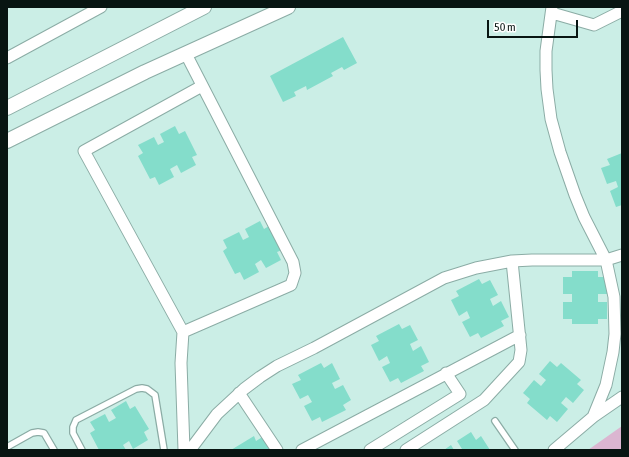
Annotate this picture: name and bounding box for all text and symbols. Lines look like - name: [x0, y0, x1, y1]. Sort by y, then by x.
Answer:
- scale bar: [489, 12, 580, 38]
- text: 50 m: [494, 20, 516, 34]

